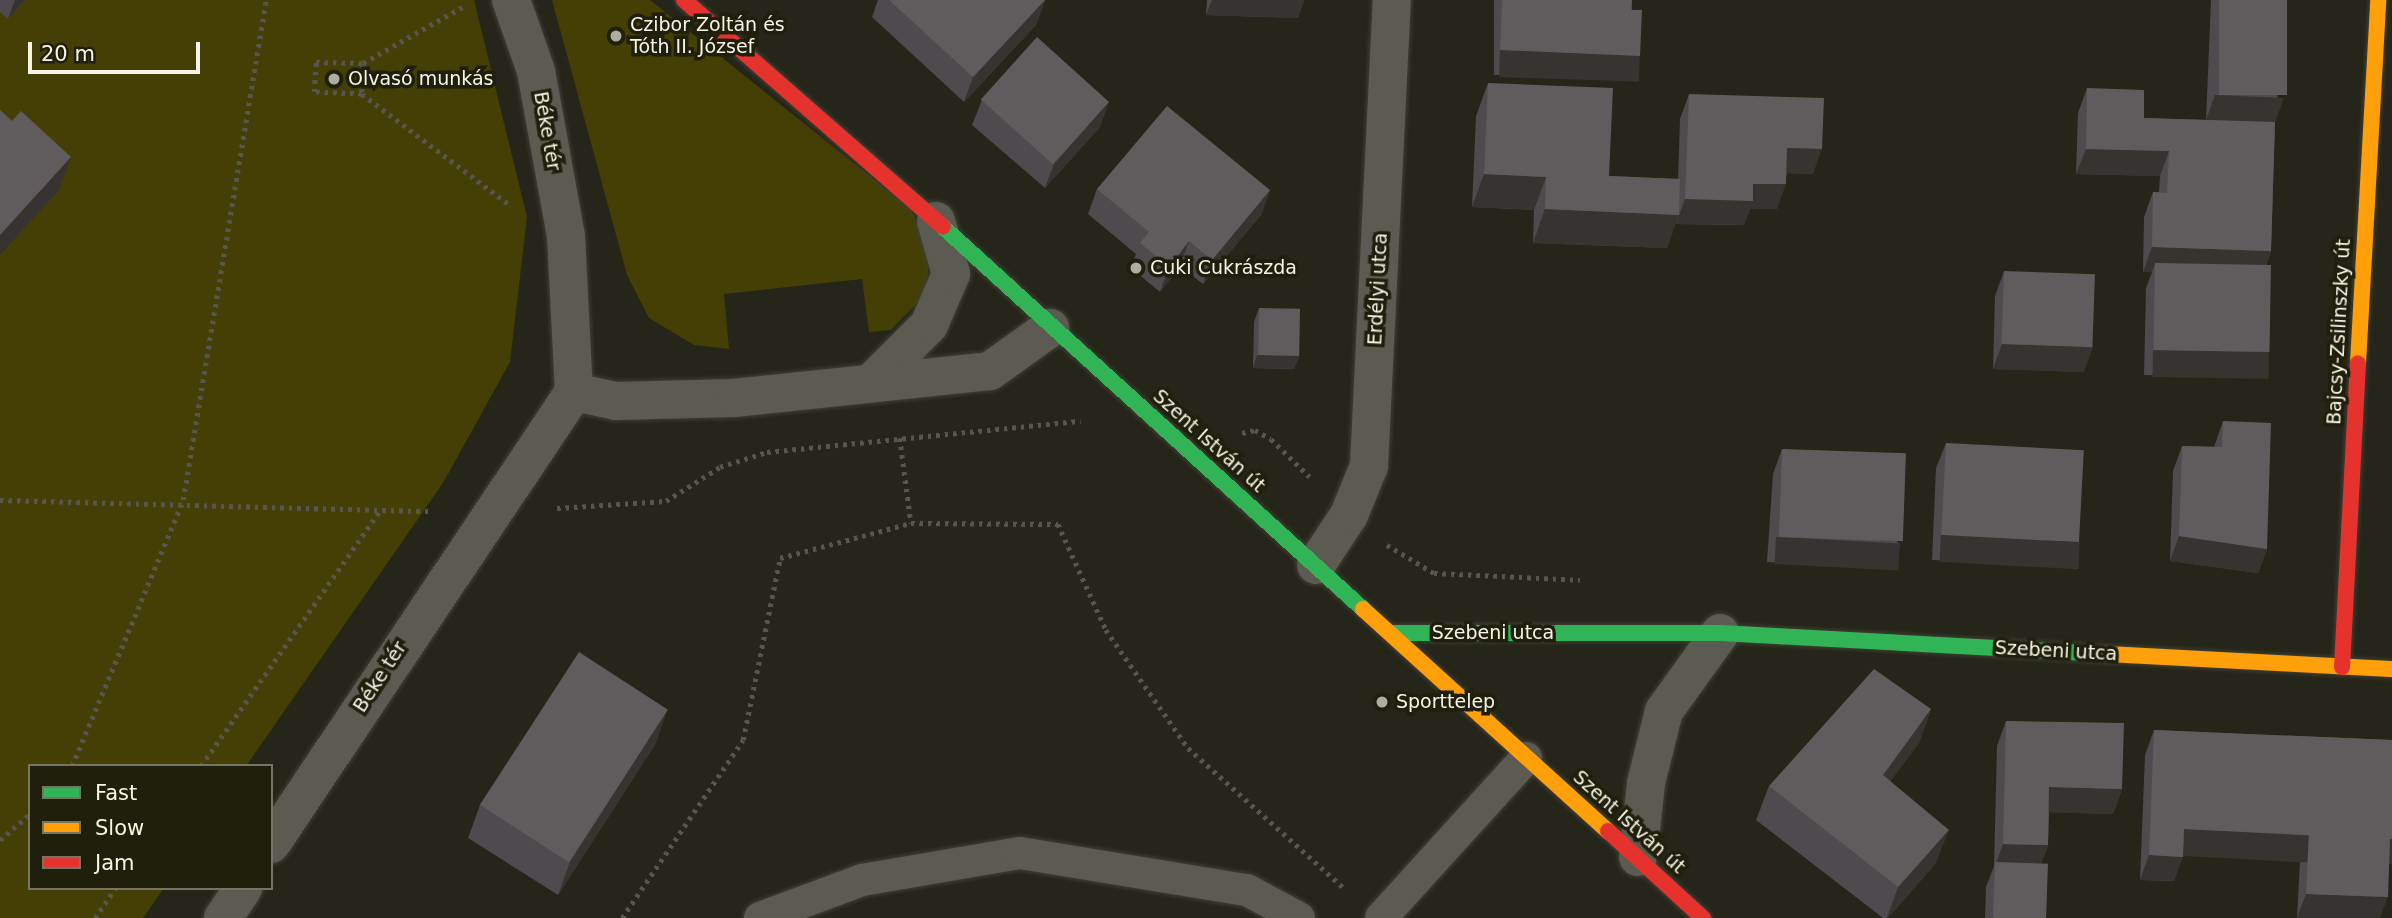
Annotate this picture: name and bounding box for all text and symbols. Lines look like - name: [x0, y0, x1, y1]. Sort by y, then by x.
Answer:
- place label: Czibor Zoltán és Tóth II. József: [630, 14, 785, 58]
- scale bar: [32, 28, 203, 72]
- marker: Czibor Zoltán és Tóth II. József: [608, 28, 624, 44]
- text: 20 m: [41, 42, 95, 66]
- place label: Olvasó munkás: [348, 68, 493, 90]
- marker: Olvasó munkás: [326, 71, 342, 87]
- street label: Béke tér: [529, 90, 565, 172]
- street label: Erdélyi utca: [1364, 232, 1392, 346]
- street label: Bajcsy-Zsilinszky út: [2323, 239, 2355, 425]
- place label: Cuki Cukrászda: [1150, 257, 1297, 279]
- marker: Cuki Cukrászda: [1128, 260, 1144, 276]
- street label: Szent István út: [1148, 385, 1270, 497]
- street label: Szebeni utca: [1432, 622, 1554, 644]
- street label: Szebeni utca: [1994, 636, 2118, 666]
- street label: Béke tér: [349, 637, 411, 717]
- place label: Sporttelep: [1396, 691, 1495, 713]
- marker: Sporttelep: [1374, 694, 1390, 710]
- legend: [28, 764, 273, 890]
- street label: Szent István út: [1568, 766, 1690, 878]
- text: Fast: [95, 781, 137, 805]
- text: Slow: [95, 816, 144, 840]
- text: Jam: [95, 851, 135, 875]

